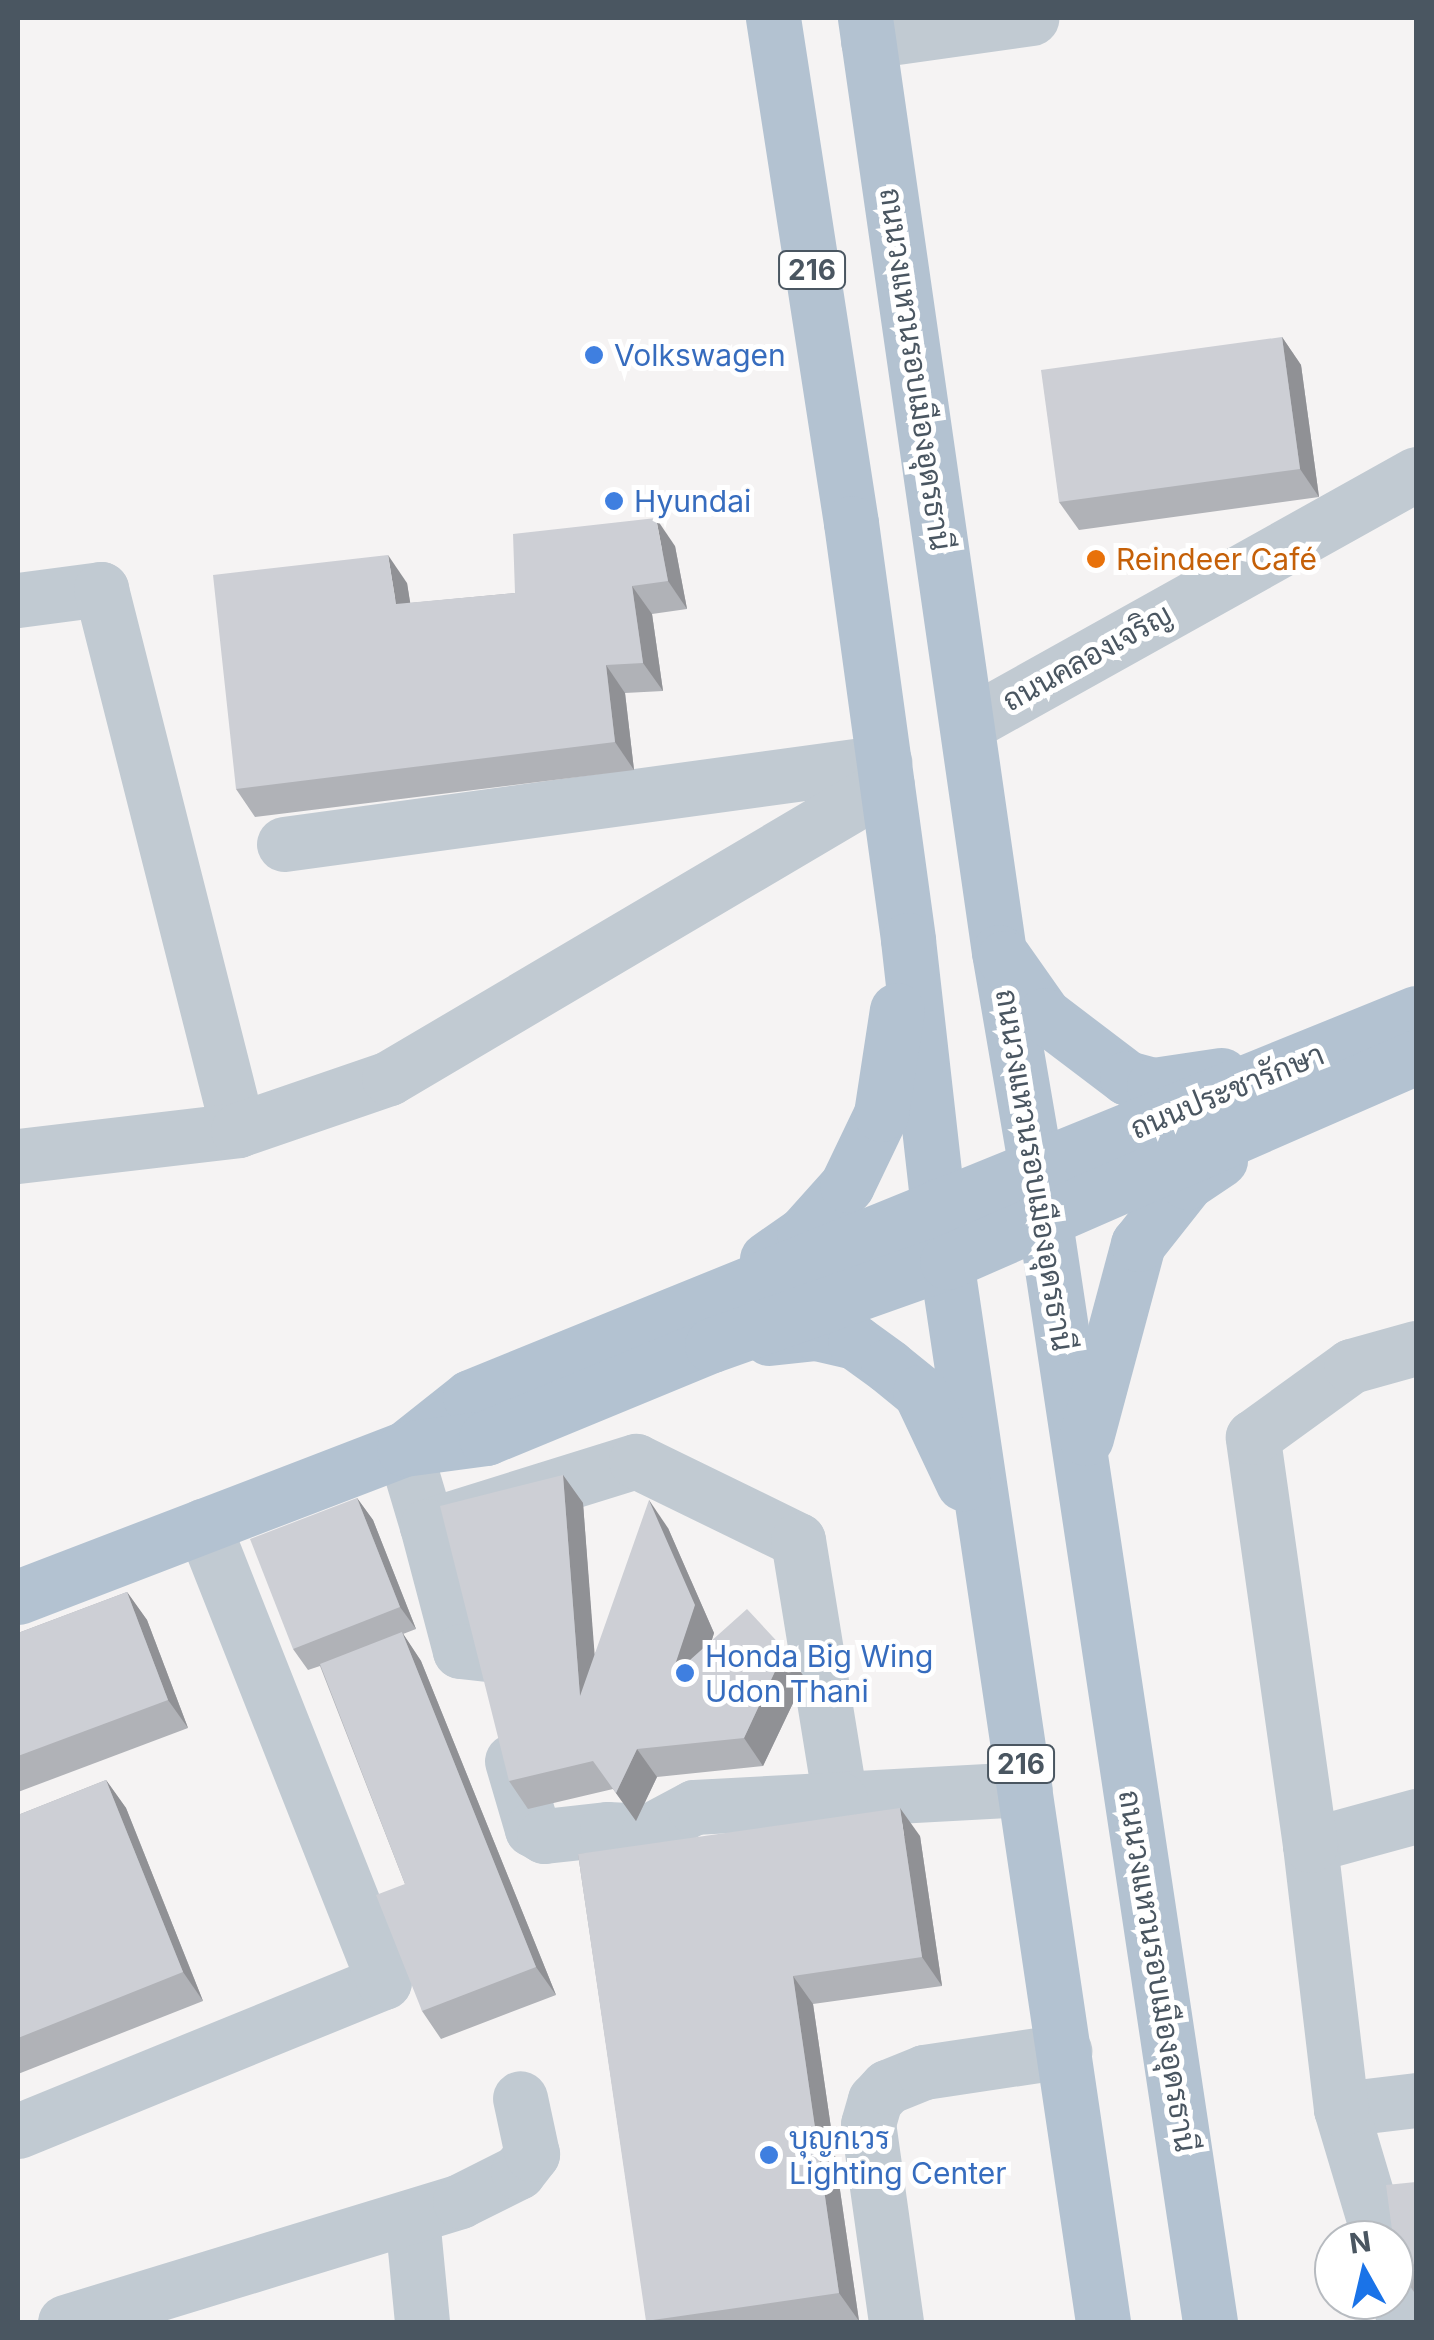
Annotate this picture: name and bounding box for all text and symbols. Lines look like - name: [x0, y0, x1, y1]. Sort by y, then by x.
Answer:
- street label: ถนนวงแหวนรอบเมืองอุดรธานี: [873, 185, 959, 553]
- road number: 216: [777, 247, 847, 293]
- place label: Volkswagen: [614, 337, 786, 373]
- marker: Volkswagen: [583, 344, 605, 366]
- place label: Hyundai: [634, 483, 751, 519]
- marker: Hyundai: [603, 490, 625, 512]
- place label: Reindeer Café: [1116, 541, 1317, 577]
- marker: Reindeer Café: [1085, 548, 1107, 570]
- street label: ถนนคลองเจริญ: [996, 596, 1178, 718]
- street label: ถนนวงแหวนรอบเมืองอุดรธานี: [989, 987, 1081, 1353]
- street label: ถนนประชารักษา: [1125, 1036, 1329, 1146]
- place label: Honda Big Wing Udon Thani: [705, 1638, 933, 1708]
- marker: Honda Big Wing Udon Thani: [674, 1662, 696, 1684]
- road number: 216: [986, 1741, 1056, 1787]
- street label: ถนนวงแหวนรอบเมืองอุดรธานี: [1112, 1788, 1204, 2154]
- place label: บุญกเวร Lighting Center: [789, 2120, 1006, 2190]
- marker: บุญกเวร Lighting Center: [758, 2144, 780, 2166]
- north arrow: [1314, 2220, 1414, 2320]
- text: N: [1347, 2224, 1373, 2261]

